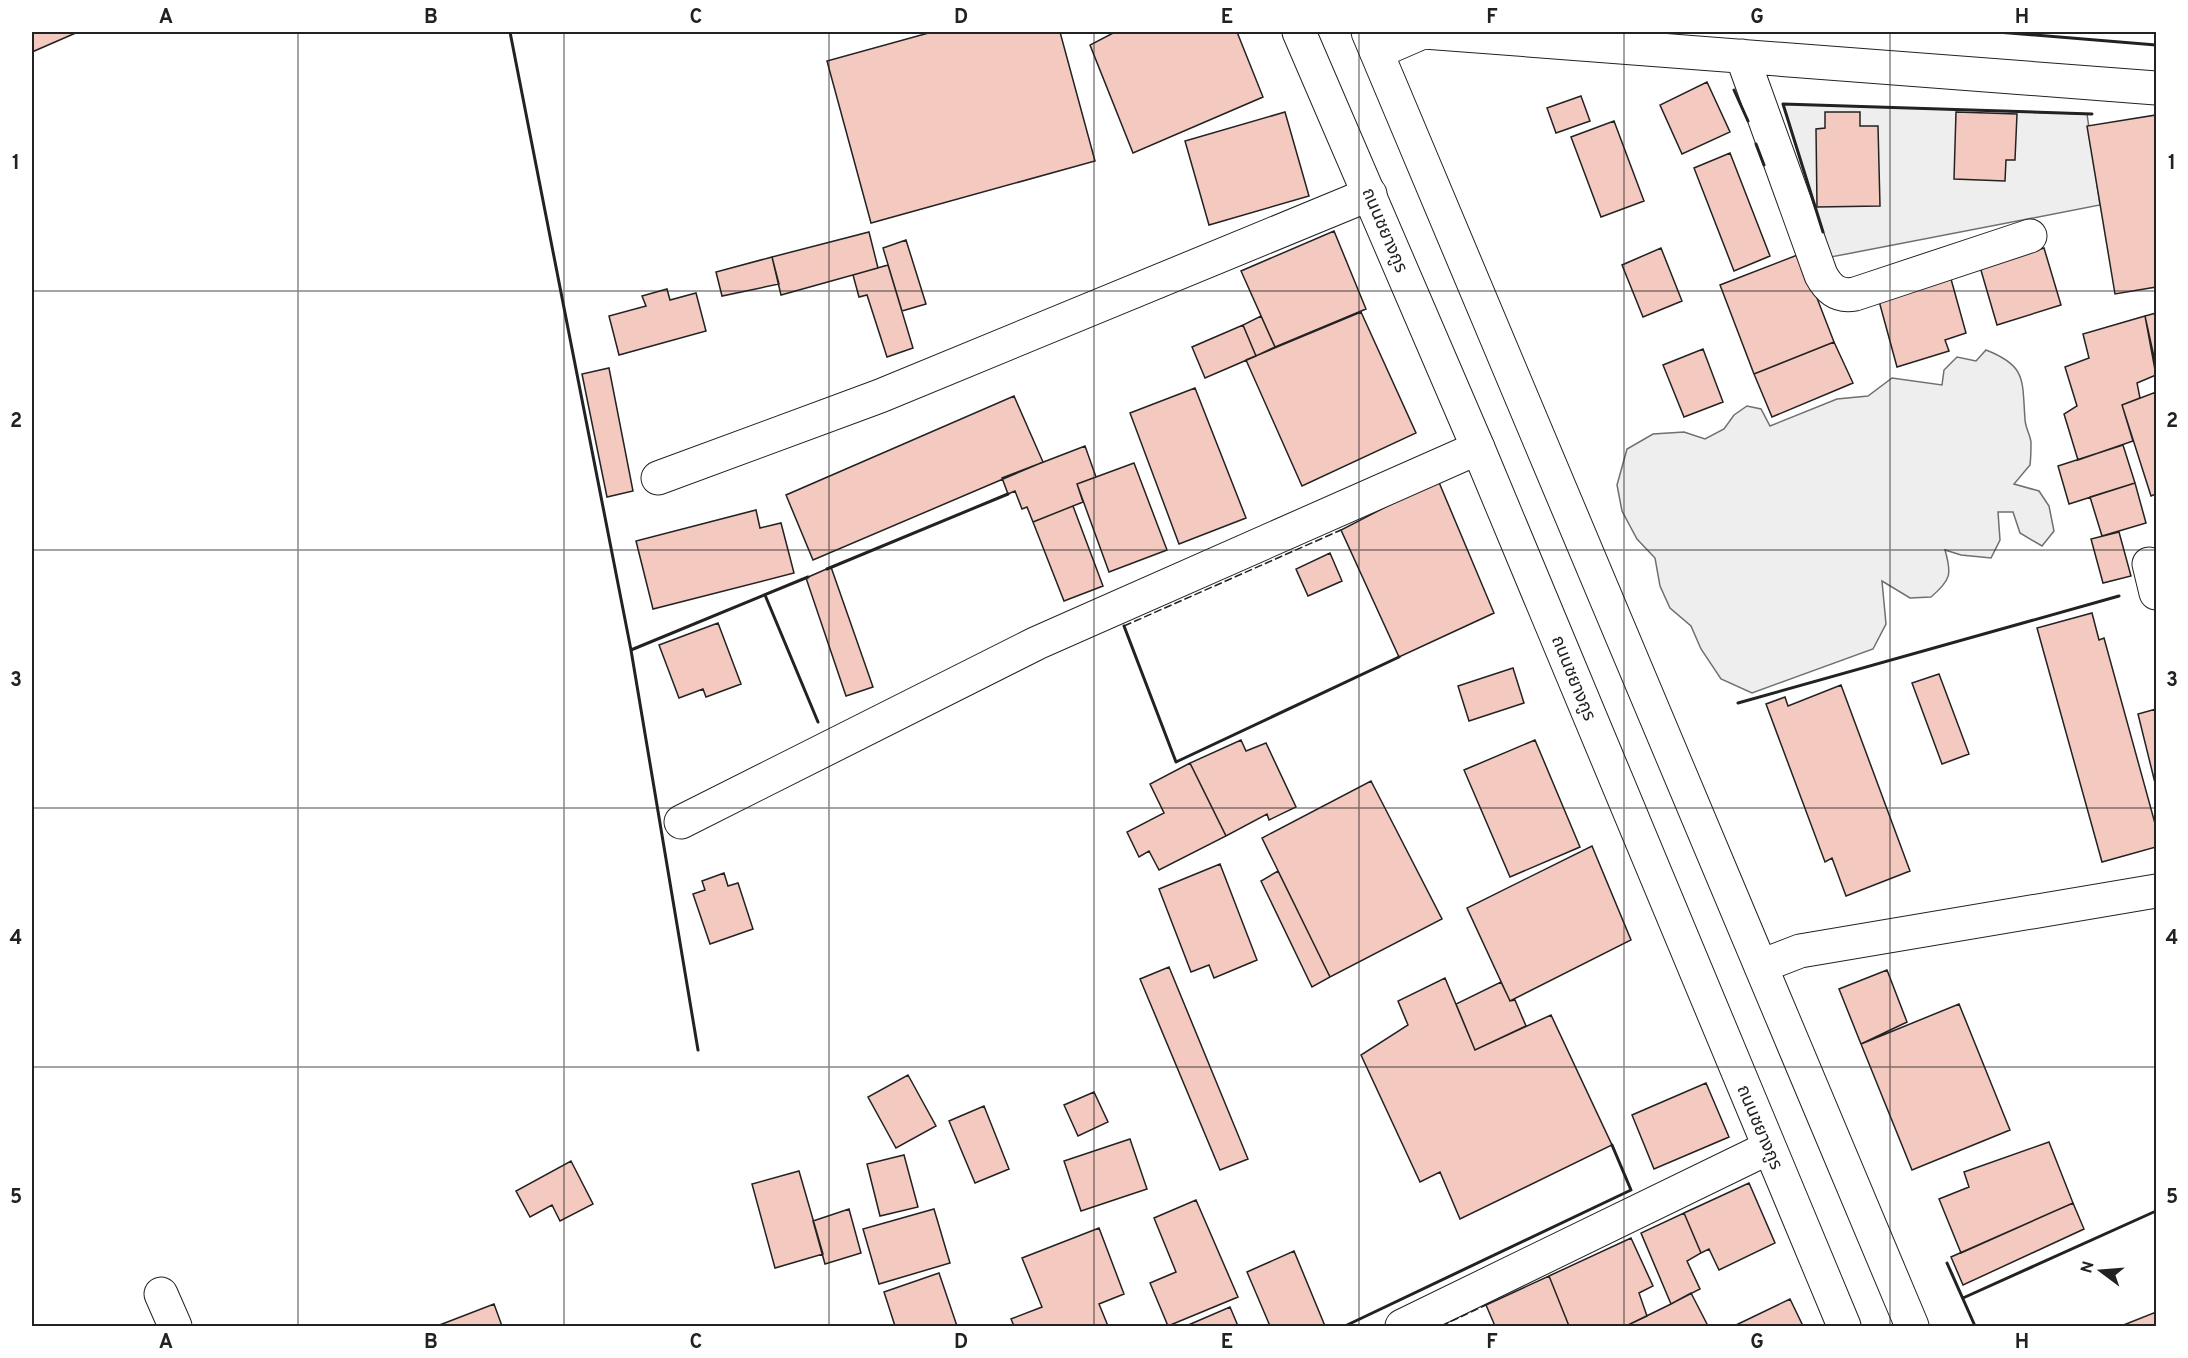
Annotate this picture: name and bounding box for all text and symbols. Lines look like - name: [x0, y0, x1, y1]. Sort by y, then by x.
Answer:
- text: A: [159, 5, 173, 31]
- text: B: [424, 5, 438, 31]
- text: C: [690, 5, 702, 31]
- text: D: [954, 5, 968, 31]
- text: E: [1221, 5, 1233, 31]
- text: F: [1486, 5, 1498, 31]
- text: G: [1750, 5, 1764, 31]
- text: H: [2015, 5, 2029, 31]
- text: 1: [12, 151, 20, 177]
- text: 1: [2168, 151, 2176, 177]
- street label: ถนนชยางกูร: [1355, 185, 1412, 277]
- text: 2: [10, 409, 22, 435]
- text: 2: [2166, 409, 2178, 435]
- street label: ถนนชยางกูร: [1545, 633, 1600, 725]
- text: 3: [10, 668, 22, 694]
- text: 3: [2166, 668, 2178, 694]
- text: 4: [10, 926, 22, 952]
- text: 4: [2166, 926, 2178, 952]
- street label: ถนนชยางกูร: [1730, 1082, 1787, 1174]
- text: 5: [10, 1185, 22, 1211]
- text: 5: [2166, 1185, 2178, 1211]
- north arrow: [2071, 1241, 2131, 1301]
- text: N: [2077, 1259, 2100, 1276]
- text: A: [159, 1330, 173, 1356]
- text: B: [424, 1330, 438, 1356]
- text: C: [690, 1330, 702, 1356]
- text: D: [954, 1330, 968, 1356]
- text: E: [1221, 1330, 1233, 1356]
- text: F: [1486, 1330, 1498, 1356]
- text: G: [1750, 1330, 1764, 1356]
- text: H: [2015, 1330, 2029, 1356]

